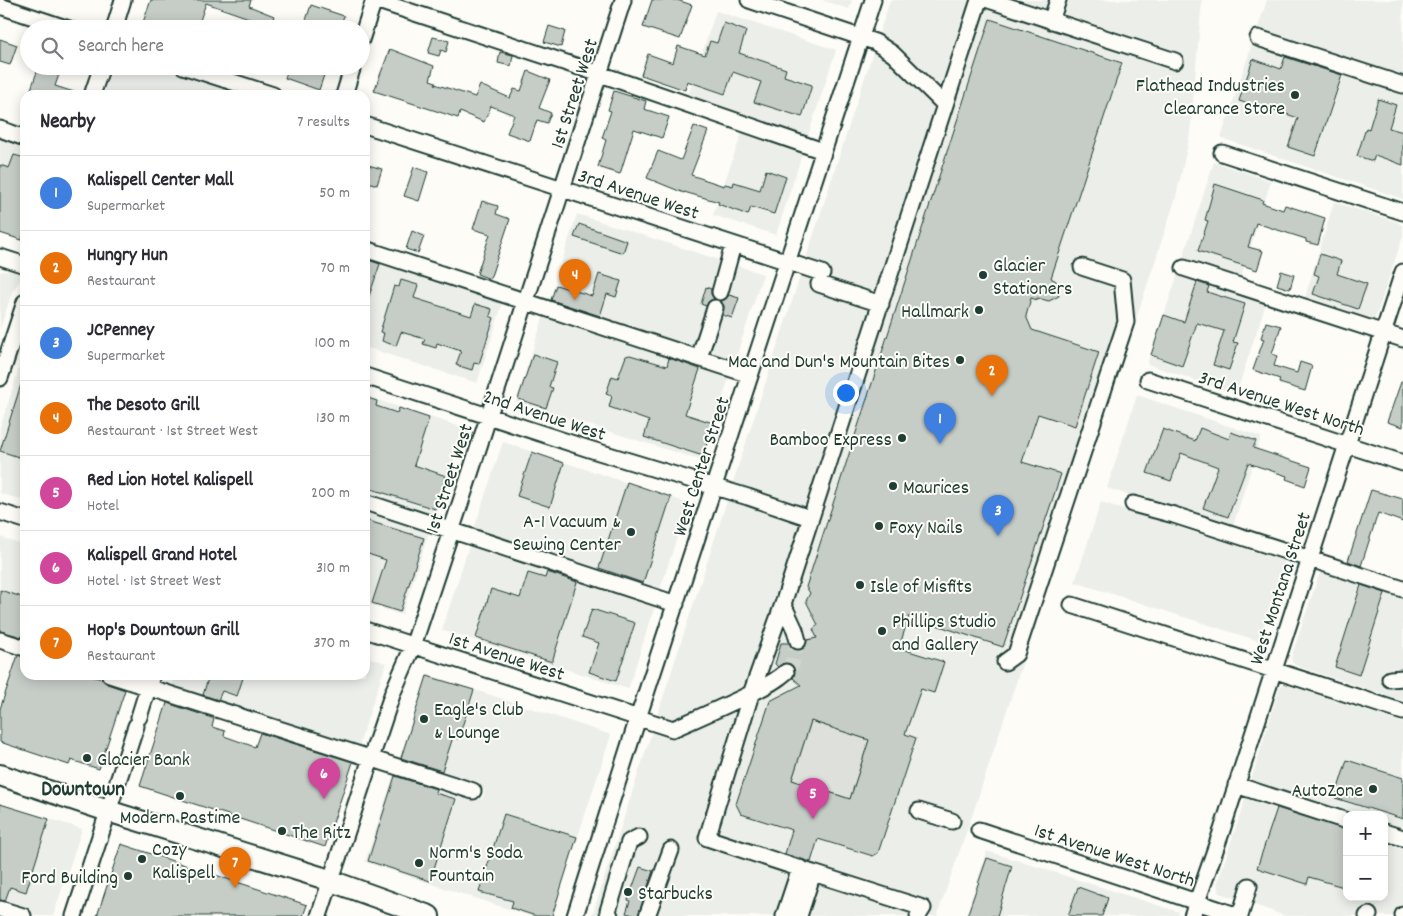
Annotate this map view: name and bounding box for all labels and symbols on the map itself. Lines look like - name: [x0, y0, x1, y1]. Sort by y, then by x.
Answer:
- street label: 1st Street West: [545, 35, 607, 152]
- place label: Flathead Industries Clearance Store: [1136, 73, 1285, 124]
- marker: Flathead Industries Clearance Store: [1289, 89, 1301, 101]
- street label: 3rd Avenue West: [574, 163, 702, 229]
- place label: Glacier Stationers: [993, 253, 1072, 304]
- pin: 4: [559, 259, 591, 300]
- marker: Glacier Stationers: [977, 269, 989, 281]
- place label: Hallmark: [901, 299, 969, 327]
- marker: Hallmark: [973, 304, 985, 316]
- place label: Mac and Dun's Mountain Bites: [728, 349, 950, 377]
- marker: Mac and Dun's Mountain Bites: [954, 354, 966, 366]
- pin: 2: [976, 355, 1008, 396]
- street label: 3rd Avenue West North: [1194, 365, 1368, 445]
- your location: [833, 380, 859, 406]
- street label: 2nd Avenue West: [479, 384, 609, 450]
- street label: West Center Street: [667, 393, 739, 540]
- pin: 1: [924, 403, 956, 444]
- street label: 1st Street West: [420, 420, 482, 537]
- place label: Bamboo Express: [770, 427, 892, 455]
- marker: Bamboo Express: [896, 432, 908, 444]
- place label: Maurices: [903, 475, 969, 503]
- marker: Maurices: [887, 480, 899, 492]
- pin: 3: [982, 495, 1014, 536]
- place label: A-1 Vacuum & Sewing Center: [513, 509, 622, 560]
- street label: West Montana Street: [1244, 509, 1320, 669]
- place label: Foxy Nails: [889, 515, 963, 543]
- marker: Foxy Nails: [873, 520, 885, 532]
- marker: A-1 Vacuum & Sewing Center: [625, 526, 637, 538]
- place label: Isle of Misfits: [870, 574, 972, 602]
- marker: Isle of Misfits: [854, 579, 866, 591]
- place label: Phillips Studio and Gallery: [892, 609, 996, 660]
- marker: Phillips Studio and Gallery: [876, 625, 888, 637]
- street label: 1st Avenue West: [445, 626, 568, 690]
- place label: Eagle's Club & Lounge: [434, 697, 524, 748]
- marker: Eagle's Club & Lounge: [418, 713, 430, 725]
- place label: Glacier Bank: [97, 747, 190, 775]
- marker: Glacier Bank: [81, 752, 93, 764]
- pin: 6: [308, 758, 340, 799]
- district label: Downtown: [41, 776, 125, 806]
- pin: 5: [797, 778, 829, 819]
- place label: AutoZone: [1291, 778, 1363, 806]
- marker: AutoZone: [1367, 783, 1379, 795]
- marker: Modern Pastime: [174, 790, 186, 802]
- place label: Modern Pastime: [120, 805, 240, 833]
- street label: 1st Avenue West North: [1030, 818, 1198, 896]
- place label: The Ritz: [292, 820, 351, 848]
- marker: The Ritz: [276, 825, 288, 837]
- place label: Cozy Kalispell: [152, 837, 215, 888]
- place label: Norm's Soda Fountain: [429, 840, 523, 891]
- pin: 7: [219, 847, 251, 888]
- marker: Cozy Kalispell: [136, 853, 148, 865]
- marker: Norm's Soda Fountain: [413, 857, 425, 869]
- place label: Ford Building: [21, 865, 118, 893]
- marker: Ford Building: [122, 870, 134, 882]
- place label: Starbucks: [638, 881, 713, 909]
- marker: Starbucks: [622, 886, 634, 898]

